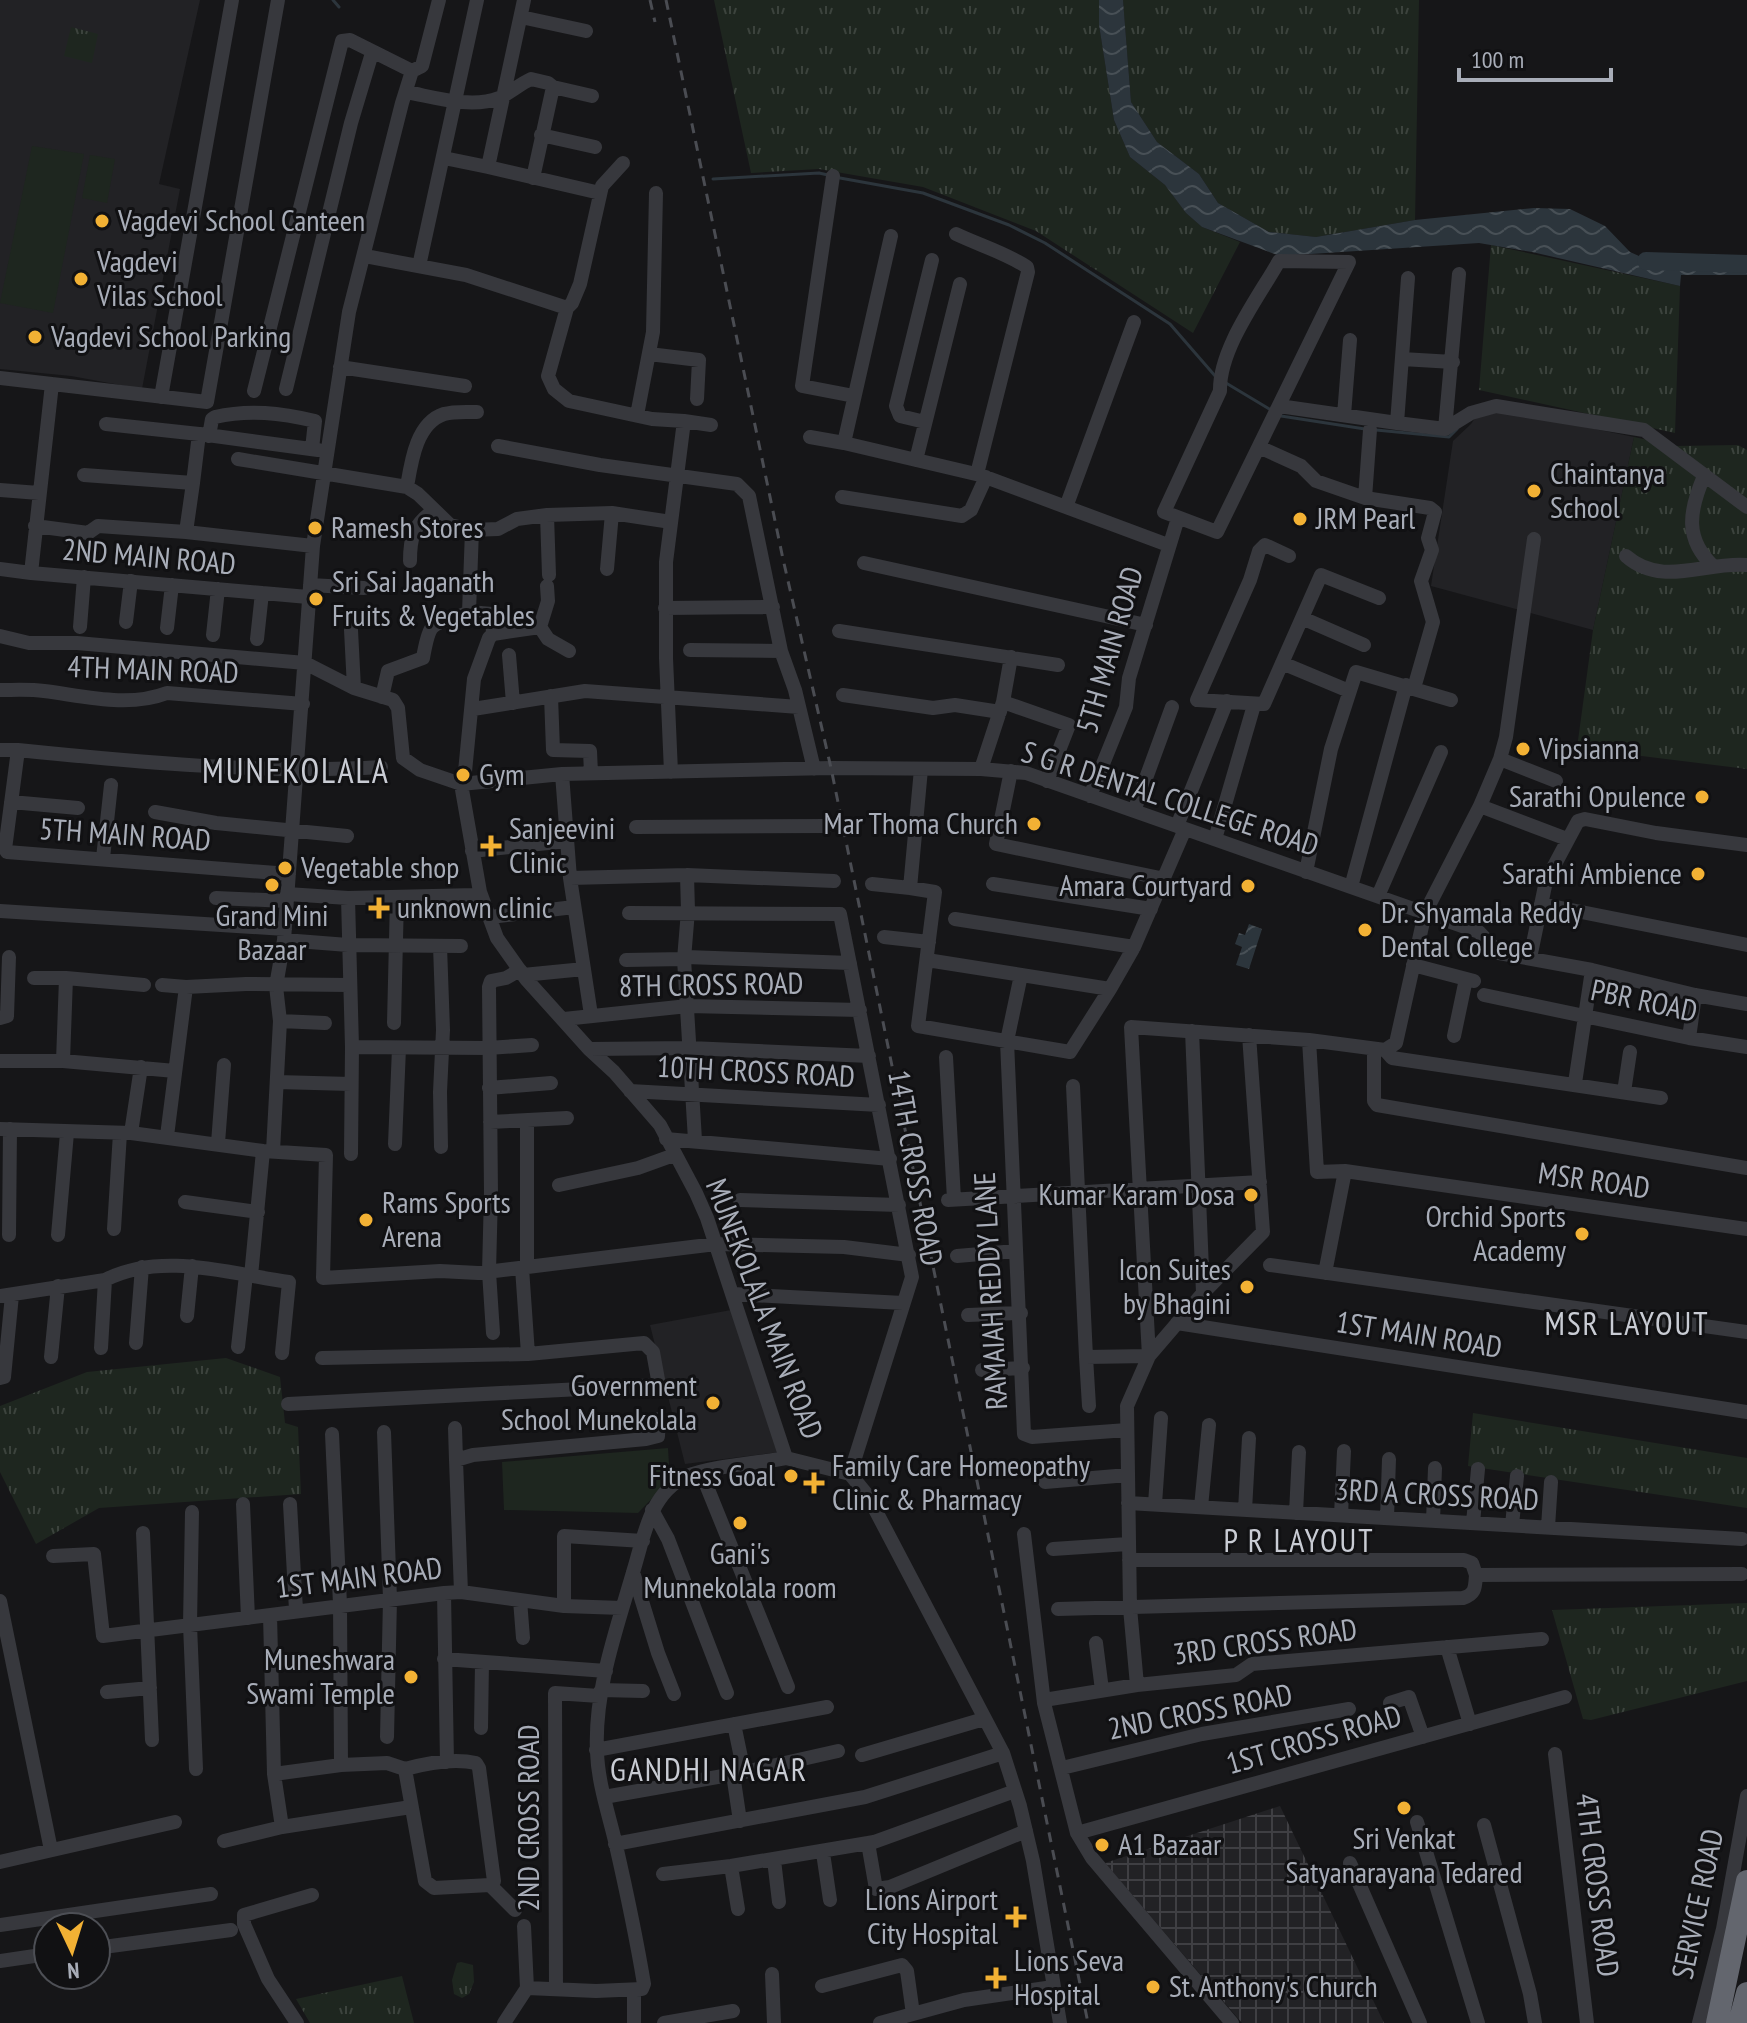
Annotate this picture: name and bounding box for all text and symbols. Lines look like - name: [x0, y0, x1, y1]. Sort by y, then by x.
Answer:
- scale bar: [1459, 32, 1611, 82]
- text: 100 m: [1471, 44, 1524, 75]
- place label: Vagdevi School Canteen: [117, 200, 365, 239]
- marker: Vagdevi School Canteen: [93, 212, 111, 230]
- place label: Vagdevi Vilas School: [96, 241, 223, 314]
- marker: Vagdevi Vilas School: [72, 270, 90, 288]
- place label: Vagdevi School Parking: [50, 316, 291, 355]
- marker: Vagdevi School Parking: [26, 328, 44, 346]
- place label: Chaintanya School: [1550, 453, 1665, 526]
- marker: Chaintanya School: [1525, 482, 1543, 500]
- place label: JRM Pearl: [1315, 498, 1415, 537]
- place label: Ramesh Stores: [331, 507, 484, 546]
- marker: JRM Pearl: [1291, 510, 1309, 528]
- marker: Ramesh Stores: [306, 519, 324, 537]
- street label: 2ND MAIN ROAD: [61, 529, 237, 583]
- place label: Sri Sai Jaganath Fruits & Vegetables: [332, 561, 535, 634]
- street label: 5TH MAIN ROAD: [1066, 562, 1151, 737]
- marker: Sri Sai Jaganath Fruits & Vegetables: [307, 590, 325, 608]
- street label: 4TH MAIN ROAD: [67, 646, 239, 691]
- place label: Vipsianna: [1538, 728, 1639, 767]
- street label: S G R DENTAL COLLEGE ROAD: [1017, 731, 1324, 864]
- marker: Vipsianna: [1514, 740, 1532, 758]
- district label: MUNEKOLALA: [202, 748, 390, 792]
- place label: Gym: [479, 754, 525, 793]
- marker: Gym: [454, 766, 472, 784]
- place label: Sarathi Opulence: [1509, 776, 1686, 815]
- marker: Sarathi Opulence: [1693, 788, 1711, 806]
- place label: Mar Thoma Church: [824, 803, 1018, 842]
- street label: 5TH MAIN ROAD: [38, 808, 212, 859]
- place label: Sanjeevini Clinic: [509, 808, 615, 881]
- marker: Mar Thoma Church: [1025, 815, 1043, 833]
- marker: Sanjeevini Clinic: [480, 835, 502, 857]
- place label: Vegetable shop: [300, 847, 459, 886]
- place label: Sarathi Ambience: [1502, 853, 1682, 892]
- marker: Vegetable shop: [276, 859, 294, 877]
- place label: Amara Courtyard: [1059, 865, 1232, 904]
- marker: Sarathi Ambience: [1689, 865, 1707, 883]
- marker: Grand Mini Bazaar: [263, 876, 281, 894]
- marker: Amara Courtyard: [1239, 877, 1257, 895]
- place label: unknown clinic: [397, 887, 553, 926]
- place label: Dr. Shyamala Reddy Dental College: [1381, 892, 1583, 965]
- place label: Grand Mini Bazaar: [216, 895, 328, 968]
- marker: unknown clinic: [368, 897, 390, 919]
- marker: Dr. Shyamala Reddy Dental College: [1356, 921, 1374, 939]
- street label: 8TH CROSS ROAD: [618, 962, 804, 1005]
- street label: PBR ROAD: [1588, 969, 1701, 1030]
- street label: 10TH CROSS ROAD: [656, 1046, 856, 1095]
- street label: 14TH CROSS ROAD: [880, 1067, 953, 1269]
- street label: MSR ROAD: [1536, 1152, 1652, 1207]
- street label: RAMAIAH REDDY LANE: [964, 1171, 1015, 1411]
- street label: MUNEKOLALA MAIN ROAD: [698, 1173, 833, 1444]
- place label: Kumar Karam Dosa: [1039, 1174, 1235, 1213]
- place label: Rams Sports Arena: [382, 1182, 511, 1255]
- marker: Kumar Karam Dosa: [1242, 1186, 1260, 1204]
- place label: Orchid Sports Academy: [1425, 1196, 1567, 1269]
- marker: Rams Sports Arena: [357, 1211, 375, 1229]
- marker: Orchid Sports Academy: [1573, 1225, 1591, 1243]
- place label: Icon Suites by Bhagini: [1118, 1249, 1231, 1322]
- marker: Icon Suites by Bhagini: [1238, 1278, 1256, 1296]
- street label: 1ST MAIN ROAD: [1334, 1301, 1505, 1366]
- district label: MSR LAYOUT: [1545, 1302, 1710, 1344]
- place label: Government School Munekolala: [501, 1365, 698, 1438]
- marker: Government School Munekolala: [704, 1394, 722, 1412]
- place label: Family Care Homeopathy Clinic & Pharmacy: [832, 1445, 1091, 1518]
- place label: Fitness Goal: [649, 1455, 775, 1494]
- marker: Fitness Goal: [782, 1467, 800, 1485]
- street label: 3RD A CROSS ROAD: [1334, 1469, 1540, 1518]
- marker: Family Care Homeopathy Clinic & Pharmacy: [803, 1472, 825, 1494]
- marker: Gani's Munnekolala room: [731, 1514, 749, 1532]
- district label: P R LAYOUT: [1223, 1519, 1375, 1561]
- place label: Gani's Munnekolala room: [643, 1533, 837, 1606]
- street label: 1ST MAIN ROAD: [273, 1547, 444, 1606]
- street label: 3RD CROSS ROAD: [1170, 1608, 1359, 1673]
- place label: Muneshwara Swami Temple: [246, 1639, 395, 1712]
- marker: Muneshwara Swami Temple: [402, 1668, 420, 1686]
- street label: 2ND CROSS ROAD: [1104, 1674, 1295, 1748]
- street label: 1ST CROSS ROAD: [1222, 1695, 1406, 1782]
- street label: 2ND CROSS ROAD: [508, 1725, 547, 1911]
- district label: GANDHI NAGAR: [610, 1748, 808, 1790]
- street label: 4TH CROSS ROAD: [1568, 1791, 1629, 1979]
- marker: Sri Venkat Satyanarayana Tedared: [1395, 1799, 1413, 1817]
- place label: Sri Venkat Satyanarayana Tedared: [1286, 1818, 1522, 1891]
- place label: A1 Bazaar: [1118, 1824, 1222, 1863]
- street label: SERVICE ROAD: [1662, 1825, 1731, 1982]
- marker: A1 Bazaar: [1093, 1836, 1111, 1854]
- place label: Lions Airport City Hospital: [865, 1879, 999, 1952]
- marker: Lions Airport City Hospital: [1005, 1906, 1027, 1928]
- north arrow: [32, 1911, 112, 1991]
- place label: Lions Seva Hospital: [1014, 1940, 1124, 2013]
- text: N: [66, 1957, 80, 1985]
- place label: St. Anthony's Church: [1169, 1966, 1378, 2005]
- marker: Lions Seva Hospital: [985, 1967, 1007, 1989]
- marker: St. Anthony's Church: [1144, 1978, 1162, 1996]

